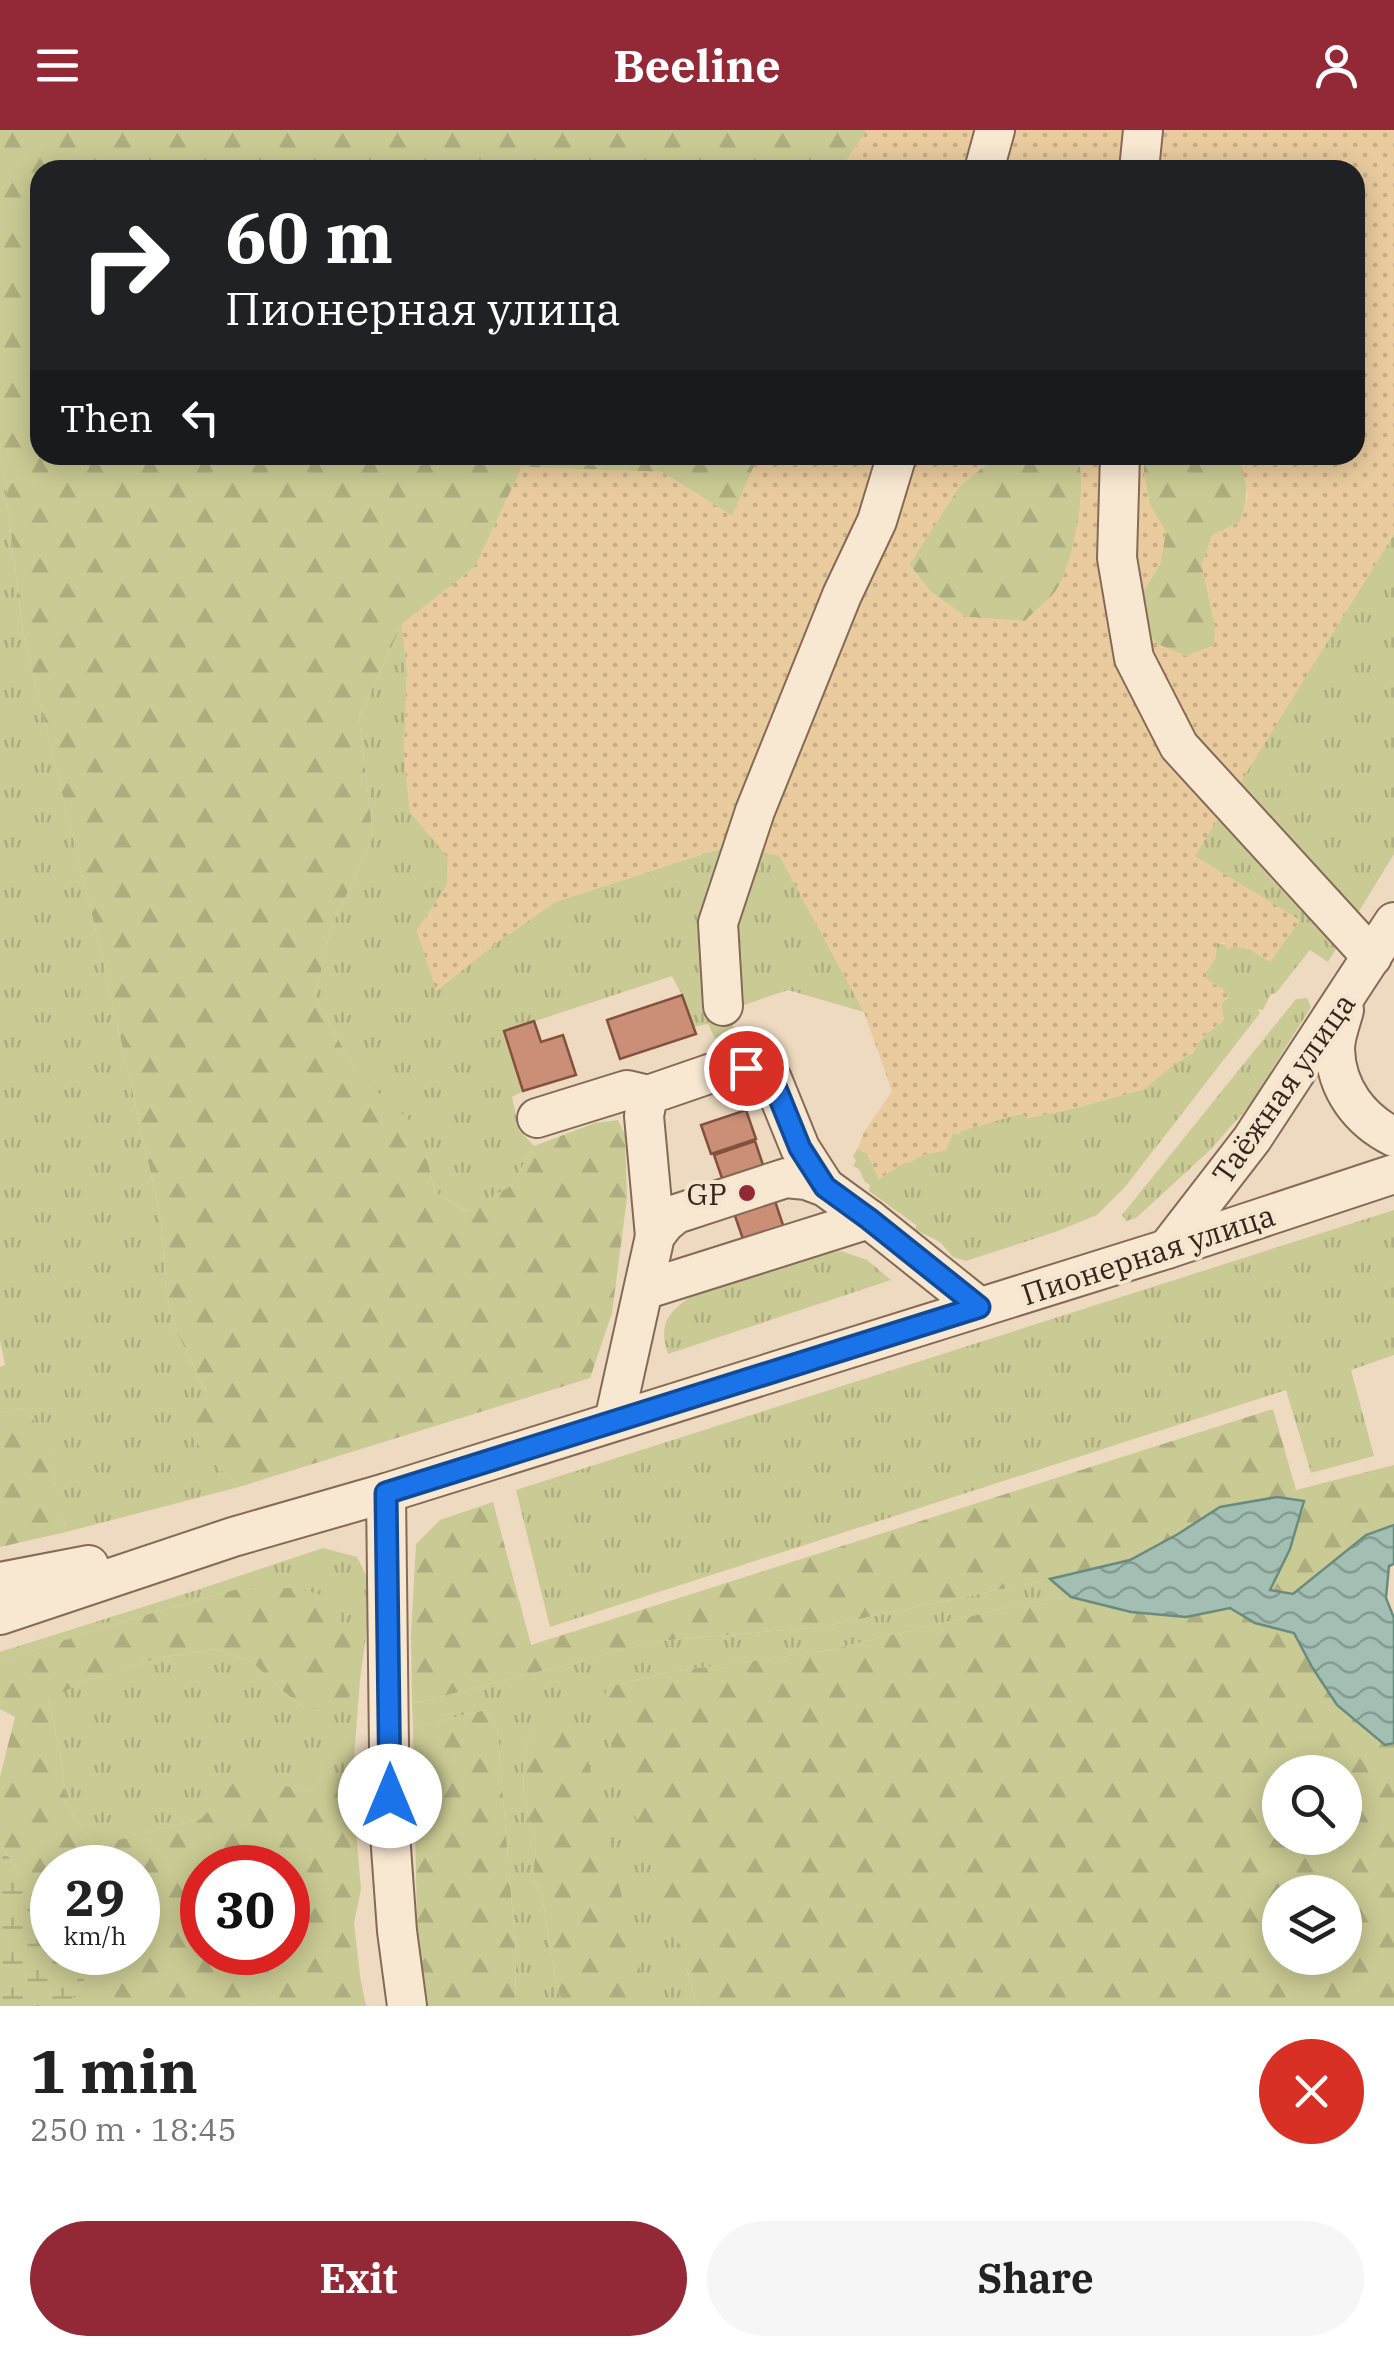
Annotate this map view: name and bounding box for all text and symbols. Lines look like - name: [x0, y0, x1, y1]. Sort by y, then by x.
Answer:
- text: Beeline: [613, 36, 781, 94]
- icon: menu: [30, 38, 85, 93]
- icon: person: [1309, 38, 1364, 93]
- text: 60 m: [225, 191, 393, 282]
- icon: right: [60, 200, 190, 330]
- text: Пионерная улица: [225, 279, 621, 337]
- icon: left: [173, 390, 228, 445]
- text: Then: [60, 393, 153, 442]
- street label: Таёжная улица: [1203, 985, 1363, 1191]
- pin: [704, 1026, 789, 1111]
- icon: arrive: [719, 1041, 774, 1096]
- place label: GP: [687, 1174, 727, 1213]
- marker: GP: [736, 1182, 758, 1204]
- street label: Пионерная улица: [1016, 1195, 1280, 1313]
- position arrow: [338, 1744, 442, 1848]
- map controls: [1262, 1755, 1362, 1975]
- button: search: [1262, 1755, 1362, 1855]
- speed limit sign: 30: [180, 1845, 310, 1975]
- text: 29: [65, 1865, 125, 1930]
- button: layers: [1262, 1875, 1362, 1975]
- text: km/h: [63, 1919, 127, 1952]
- text: 1 min: [30, 2031, 198, 2110]
- button: close: [1259, 2039, 1364, 2144]
- text: 250 m · 18:45: [30, 2108, 237, 2150]
- button: Exit: [30, 2221, 687, 2336]
- button: Share: [707, 2221, 1364, 2336]

